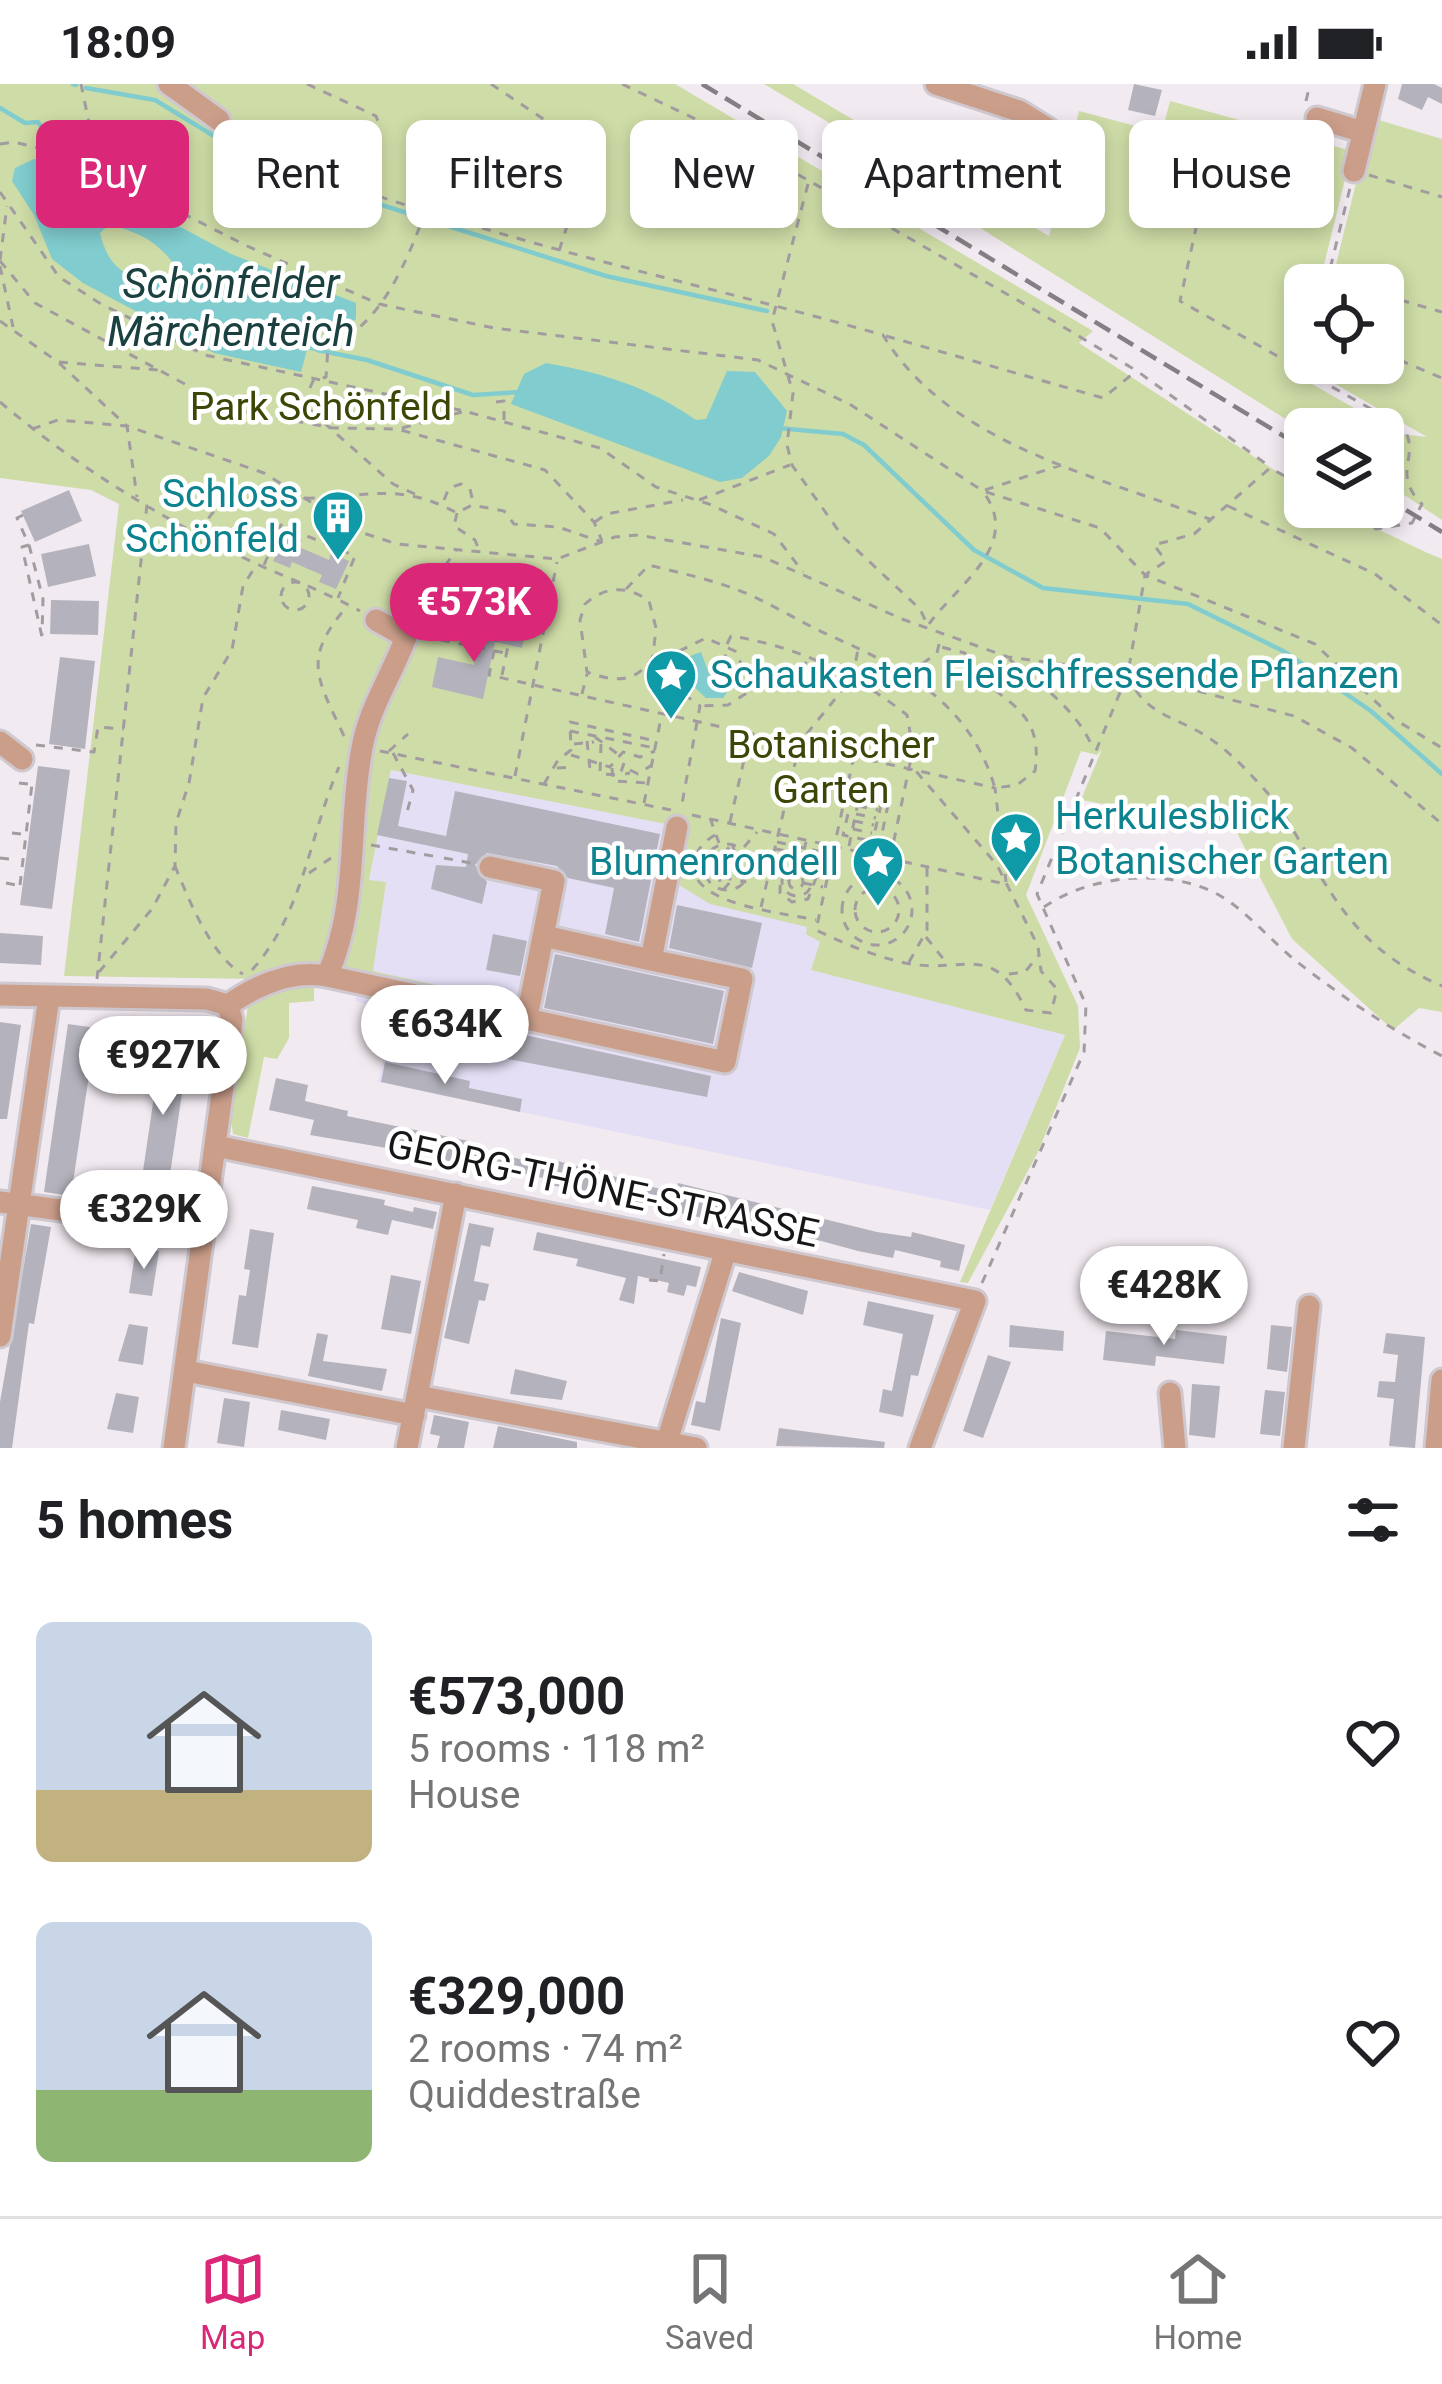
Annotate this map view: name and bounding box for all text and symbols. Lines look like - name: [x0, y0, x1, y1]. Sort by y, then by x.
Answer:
- text: 18:09: [60, 16, 176, 69]
- chip: Buy: [36, 120, 189, 228]
- chip: Rent: [213, 120, 382, 228]
- chip: Filters: [406, 120, 606, 228]
- chip: New: [630, 120, 798, 228]
- chip: Apartment: [822, 120, 1105, 228]
- chip: House: [1129, 120, 1334, 228]
- water label: Schönfelder Märchenteich: [107, 259, 355, 356]
- map controls: [1284, 264, 1404, 528]
- button: locate: [1284, 264, 1404, 384]
- park label: Park Schönfeld: [190, 384, 452, 430]
- button: layers: [1284, 408, 1404, 528]
- place label: Schloss Schönfeld: [125, 471, 299, 562]
- building icon: Schloss Schönfeld: [310, 488, 366, 562]
- pin: €573K: [390, 563, 558, 665]
- text: €573K: [417, 579, 531, 625]
- place icon: Schaukasten Fleischfressende Pflanzen: [643, 647, 699, 721]
- place label: Schaukasten Fleischfressende Pflanzen: [710, 652, 1399, 698]
- park label: Botanischer Garten: [727, 722, 935, 813]
- place label: Herkulesblick Botanischer Garten: [1055, 793, 1389, 884]
- place icon: Herkulesblick Botanischer Garten: [988, 810, 1044, 884]
- place icon: Blumenrondell: [850, 834, 906, 908]
- place label: Blumenrondell: [589, 839, 839, 885]
- pin: €634K: [361, 985, 529, 1087]
- text: €634K: [388, 1001, 502, 1047]
- pin: €927K: [79, 1016, 247, 1118]
- text: €927K: [106, 1032, 220, 1078]
- street label: GEORG-THÖNE-STRASSE: [383, 1121, 823, 1257]
- pin: €329K: [60, 1170, 228, 1272]
- text: €329K: [87, 1186, 201, 1232]
- pin: €428K: [1080, 1246, 1248, 1348]
- text: €428K: [1107, 1262, 1221, 1308]
- icon: filters: [1340, 1487, 1406, 1553]
- text: 5 homes: [36, 1491, 233, 1550]
- text: €573,000: [408, 1667, 625, 1726]
- icon: home: [132, 1670, 276, 1814]
- icon: heart: [1340, 1709, 1406, 1775]
- text: 5 rooms · 118 m²: [408, 1726, 705, 1772]
- text: House: [408, 1772, 520, 1818]
- text: €329,000: [408, 1967, 625, 2026]
- icon: home: [132, 1970, 276, 2114]
- icon: heart: [1340, 2009, 1406, 2075]
- text: 2 rooms · 74 m²: [408, 2026, 683, 2072]
- text: Quiddestraße: [408, 2072, 641, 2118]
- tab: Map: [200, 2246, 266, 2357]
- tab: Saved: [665, 2246, 754, 2357]
- tab: Home: [1154, 2246, 1242, 2357]

